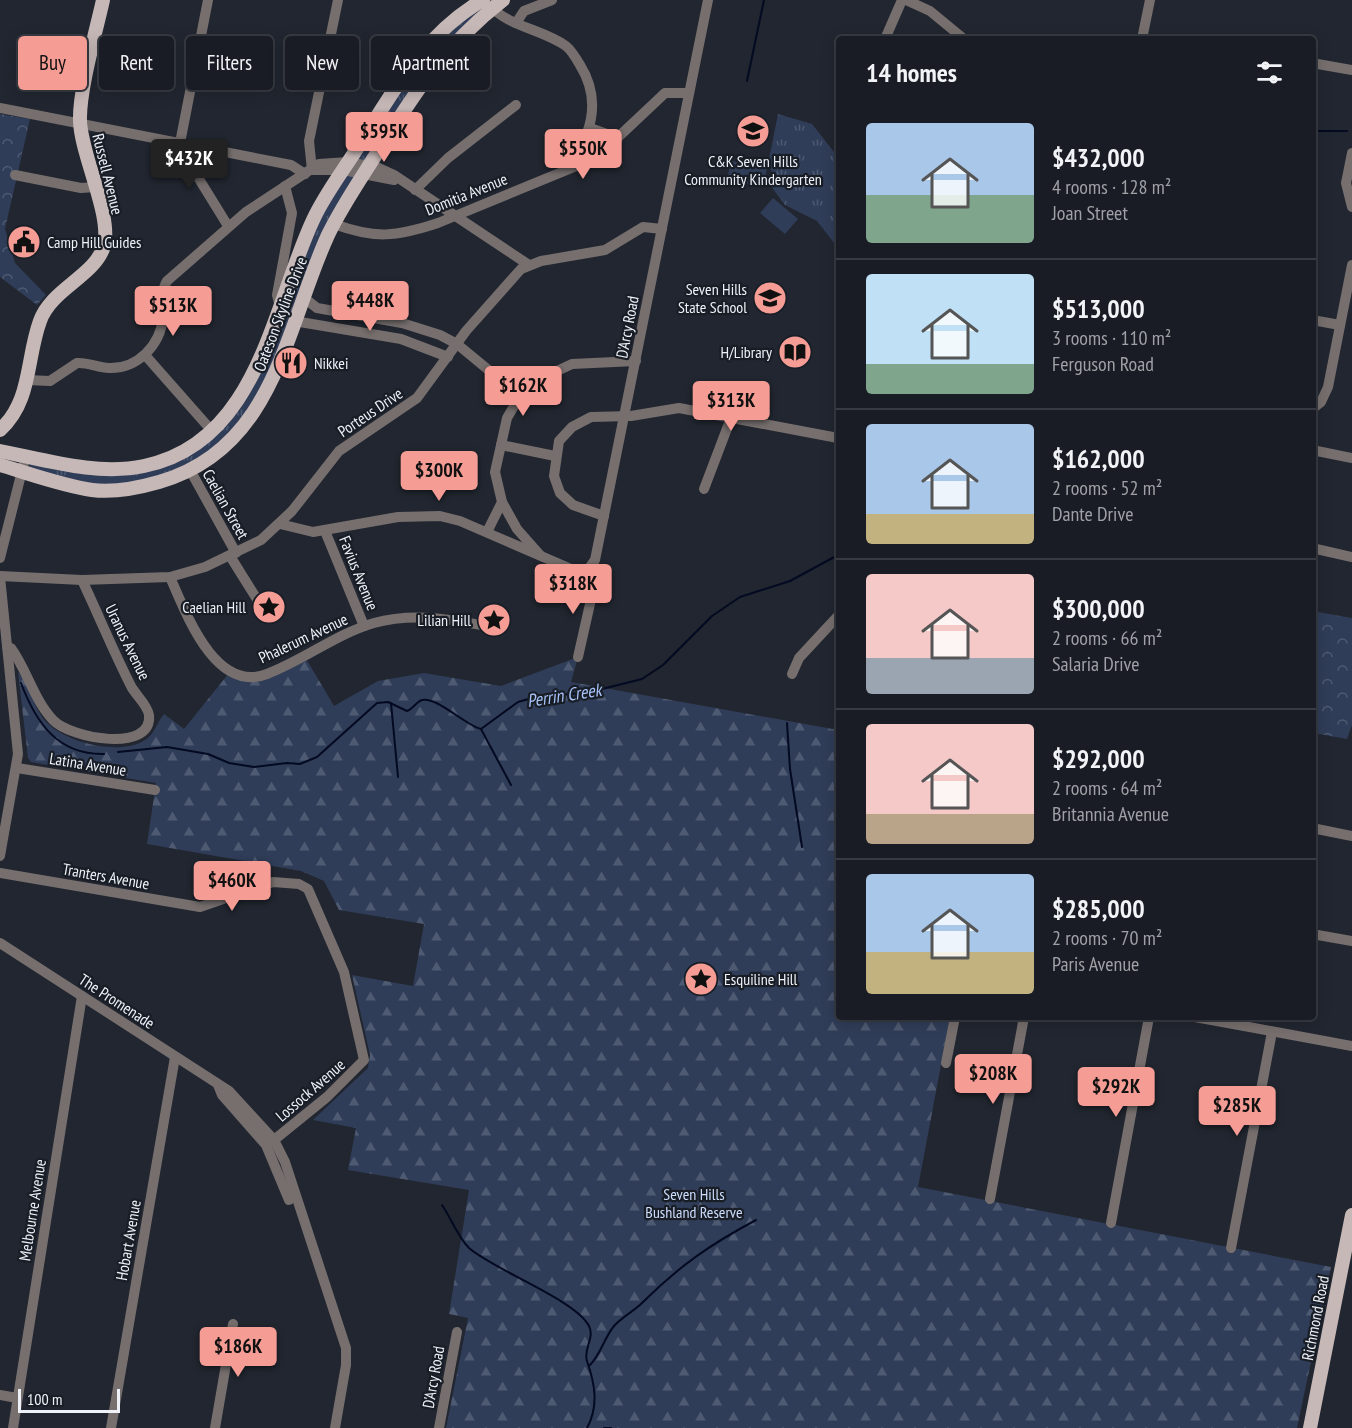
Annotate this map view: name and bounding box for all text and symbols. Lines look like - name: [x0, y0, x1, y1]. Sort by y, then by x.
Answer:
- chip: Buy: [18, 36, 87, 90]
- chip: Rent: [99, 36, 174, 90]
- chip: Filters: [186, 36, 273, 90]
- chip: New: [285, 36, 359, 90]
- chip: Apartment: [371, 36, 490, 90]
- text: 14 homes: [866, 56, 957, 89]
- icon: filters: [1253, 56, 1286, 89]
- pin: $595K: [342, 112, 426, 163]
- school or university icon: C&K Seven Hills Community Kindergarten: [735, 113, 771, 149]
- text: $595K: [360, 118, 408, 144]
- pin: $550K: [541, 129, 625, 180]
- street label: Russell Avenue: [88, 131, 128, 217]
- text: $550K: [559, 135, 607, 161]
- pin: $432K: [147, 139, 231, 190]
- text: $432,000: [1052, 141, 1145, 174]
- text: $432K: [165, 145, 213, 171]
- icon: home: [914, 147, 986, 219]
- place label: C&K Seven Hills Community Kindergarten: [684, 151, 822, 189]
- street label: Domitia Avenue: [422, 168, 510, 220]
- text: 4 rooms · 128 m²: [1052, 174, 1171, 200]
- text: Joan Street: [1052, 200, 1128, 226]
- public building icon: Camp Hill Guides: [6, 224, 42, 260]
- place label: Camp Hill Guides: [47, 232, 141, 252]
- street label: Oateson Skyline Drive: [249, 254, 311, 374]
- place label: Seven Hills State School: [678, 279, 747, 317]
- school or university icon: Seven Hills State School: [752, 280, 788, 316]
- pin: $448K: [328, 281, 412, 332]
- pin: $513K: [131, 286, 215, 337]
- text: $448K: [346, 287, 394, 313]
- text: $513K: [149, 292, 197, 318]
- text: $513,000: [1052, 292, 1145, 325]
- street label: D'Arcy Road: [611, 294, 643, 360]
- icon: home: [914, 298, 986, 370]
- text: 3 rooms · 110 m²: [1052, 325, 1171, 351]
- library icon: H/Library: [777, 334, 813, 370]
- place label: H/Library: [720, 342, 772, 362]
- restaurant icon: Nikkei: [273, 345, 309, 381]
- text: Ferguson Road: [1052, 351, 1154, 377]
- place label: Nikkei: [314, 353, 348, 373]
- pin: $162K: [481, 366, 565, 417]
- text: $162K: [499, 372, 547, 398]
- pin: $313K: [689, 381, 773, 432]
- street label: Porteus Drive: [334, 383, 406, 441]
- text: $313K: [707, 387, 755, 413]
- text: $162,000: [1052, 442, 1145, 475]
- icon: home: [914, 448, 986, 520]
- pin: $300K: [397, 451, 481, 502]
- text: $300K: [415, 457, 463, 483]
- street label: Caelian Street: [199, 465, 254, 543]
- text: 2 rooms · 52 m²: [1052, 475, 1162, 501]
- text: Dante Drive: [1052, 501, 1133, 527]
- street label: Favius Avenue: [335, 533, 383, 613]
- pin: $318K: [531, 564, 615, 615]
- text: $318K: [549, 570, 597, 596]
- place icon: Caelian Hill: [251, 589, 287, 625]
- text: $300,000: [1052, 592, 1145, 625]
- place label: Caelian Hill: [182, 597, 246, 617]
- icon: home: [914, 598, 986, 670]
- street label: Uranus Avenue: [101, 601, 155, 683]
- place icon: Lilian Hill: [476, 602, 512, 638]
- street label: Phalerum Avenue: [255, 609, 351, 667]
- place label: Lilian Hill: [417, 610, 471, 630]
- text: 2 rooms · 66 m²: [1052, 625, 1162, 651]
- text: Salaria Drive: [1052, 651, 1140, 677]
- water label: Perrin Creek: [525, 677, 605, 712]
- text: $292,000: [1052, 742, 1145, 775]
- street label: Latina Avenue: [48, 748, 128, 780]
- icon: home: [914, 748, 986, 820]
- text: 2 rooms · 64 m²: [1052, 775, 1162, 801]
- text: Britannia Avenue: [1052, 801, 1169, 827]
- street label: Tranters Avenue: [61, 859, 151, 893]
- pin: $460K: [190, 861, 274, 912]
- text: $460K: [208, 867, 256, 893]
- text: $285,000: [1052, 892, 1145, 925]
- icon: home: [914, 898, 986, 970]
- text: 2 rooms · 70 m²: [1052, 925, 1162, 951]
- text: Paris Avenue: [1052, 951, 1139, 977]
- place icon: Esquiline Hill: [683, 961, 719, 997]
- street label: The Promenade: [75, 969, 159, 1033]
- place label: Esquiline Hill: [724, 969, 798, 989]
- street label: Lossock Avenue: [271, 1054, 349, 1126]
- pin: $208K: [951, 1054, 1035, 1105]
- text: $208K: [969, 1060, 1017, 1086]
- pin: $292K: [1074, 1067, 1158, 1118]
- text: $292K: [1092, 1073, 1140, 1099]
- pin: $285K: [1195, 1086, 1279, 1137]
- text: $285K: [1213, 1092, 1261, 1118]
- street label: Melbourne Avenue: [14, 1158, 50, 1262]
- park label: Seven Hills Bushland Reserve: [645, 1184, 743, 1222]
- street label: Hobart Avenue: [111, 1198, 145, 1282]
- street label: Richmond Road: [1297, 1274, 1333, 1362]
- pin: $186K: [196, 1327, 280, 1378]
- text: $186K: [214, 1333, 262, 1359]
- street label: D'Arcy Road: [418, 1344, 448, 1410]
- scale bar: [18, 1386, 120, 1414]
- text: 100 m: [27, 1389, 62, 1409]

